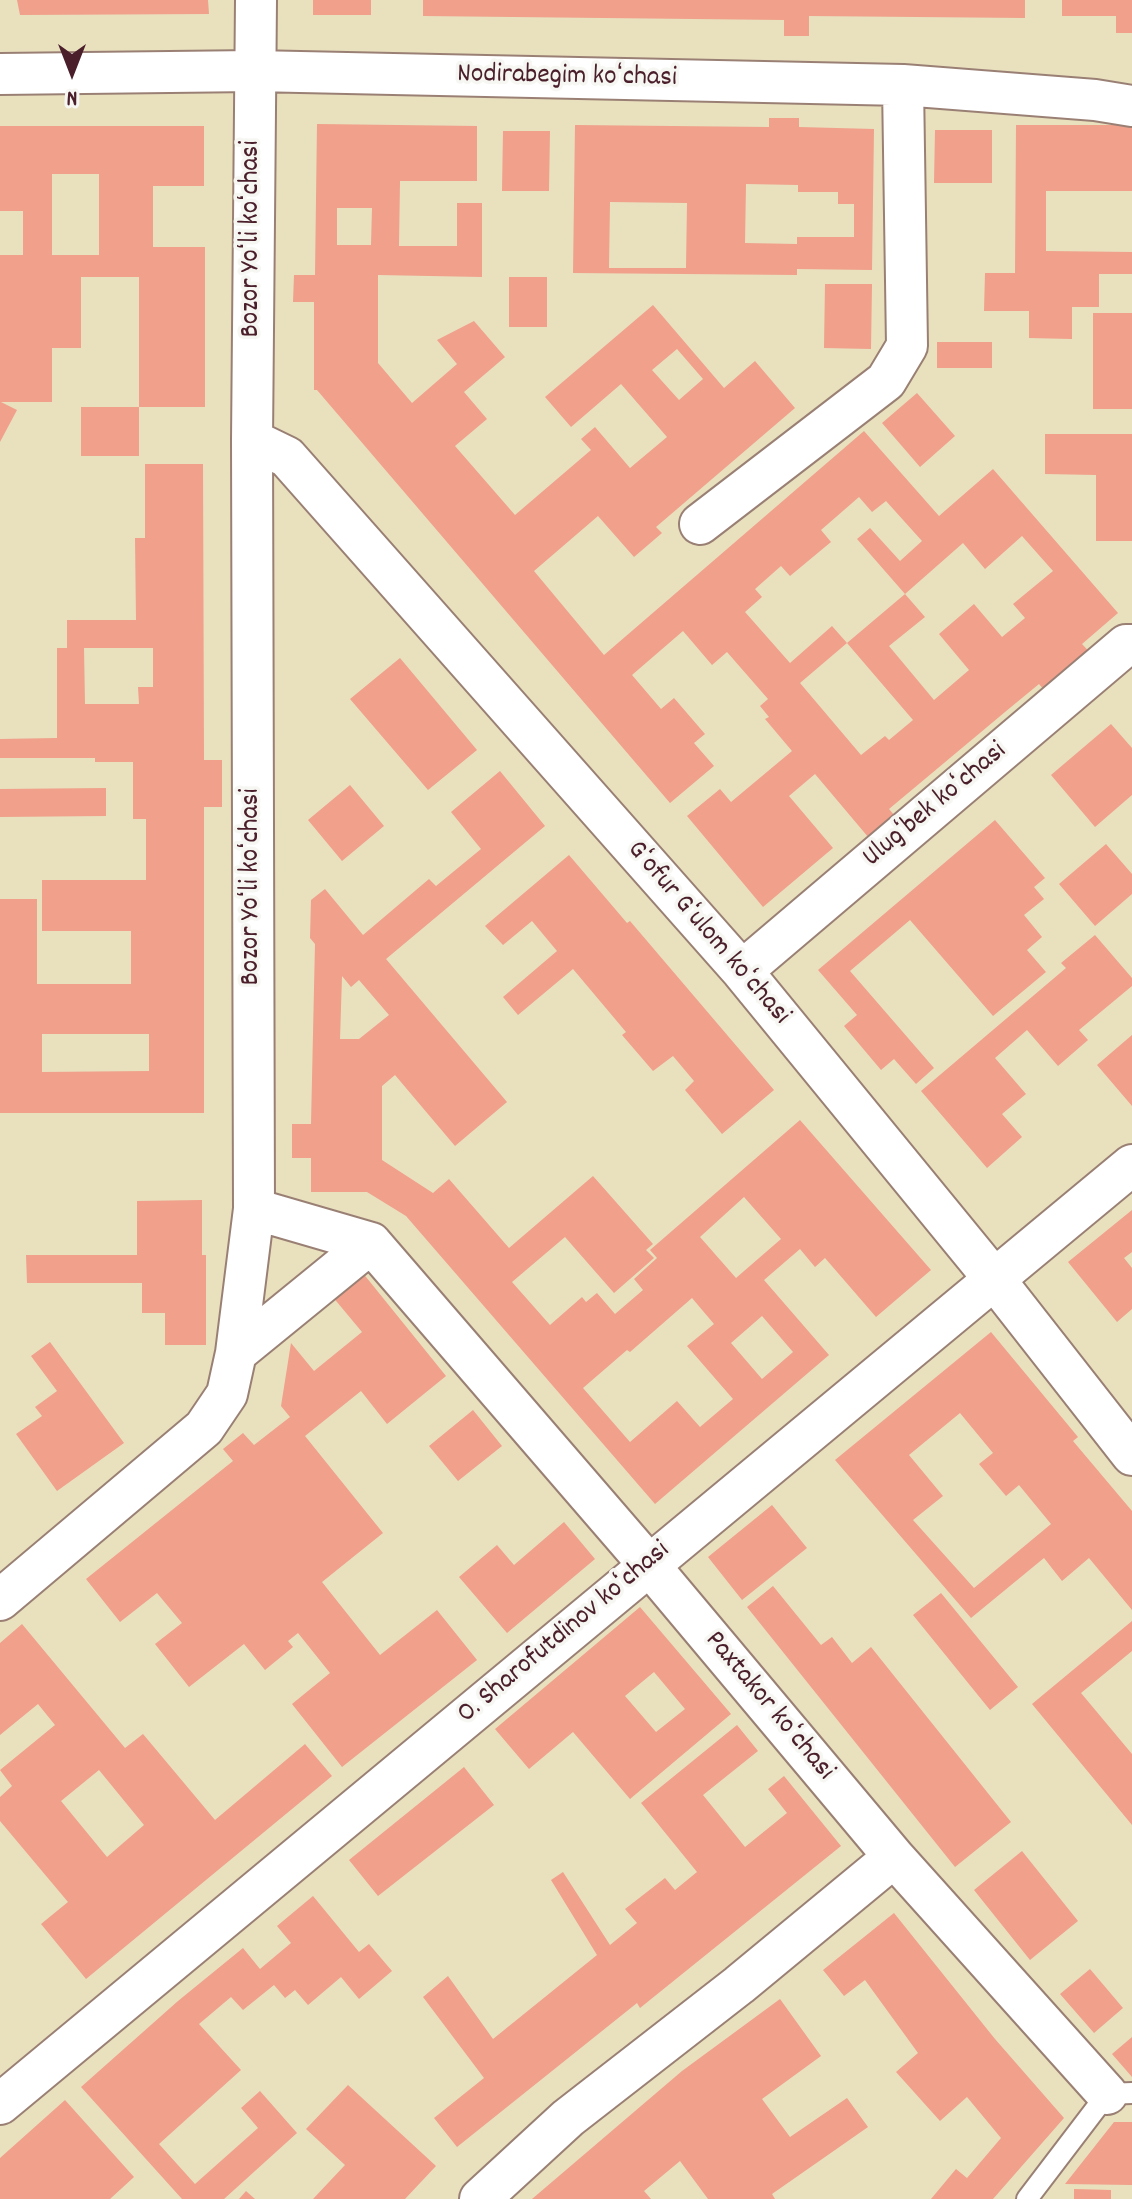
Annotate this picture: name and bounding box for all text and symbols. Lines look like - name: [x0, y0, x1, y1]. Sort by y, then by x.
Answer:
- north arrow: [32, 32, 112, 112]
- street label: Nodirabegim koʻchasi: [457, 59, 677, 97]
- text: N: [67, 81, 77, 112]
- street label: Bozor Yoʻli koʻchasi: [236, 140, 270, 338]
- street label: Ulugʻbek koʻchasi: [857, 736, 1015, 876]
- street label: Bozor Yoʻli koʻchasi: [236, 788, 270, 986]
- street label: Gʻofur Gʻulom koʻchasi: [618, 835, 796, 1033]
- street label: O. Sharofutdinov koʻchasi: [452, 1535, 678, 1733]
- street label: Paxtakor koʻchasi: [696, 1625, 840, 1789]

